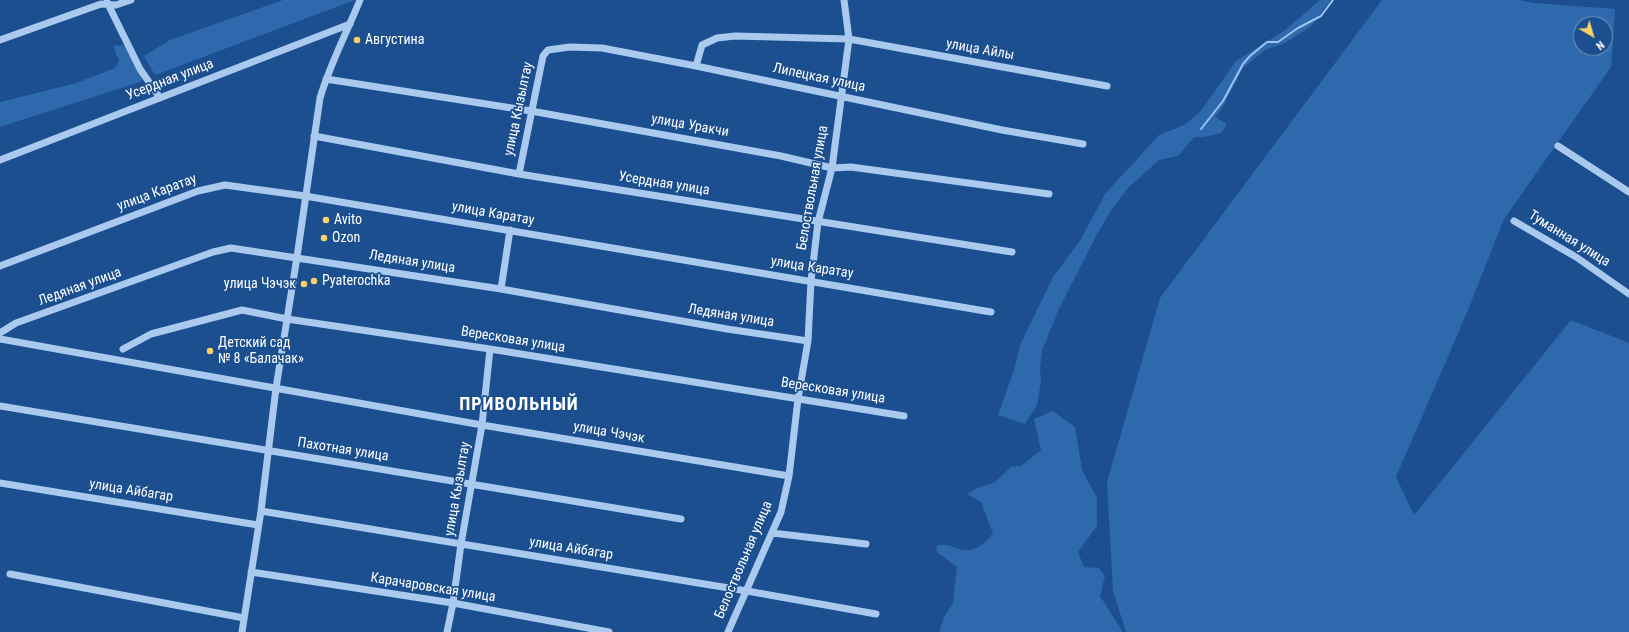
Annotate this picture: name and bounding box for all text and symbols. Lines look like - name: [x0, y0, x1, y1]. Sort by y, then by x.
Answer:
- north arrow: [1573, 16, 1613, 56]
- place label: Августина: [365, 32, 424, 48]
- marker: Августина: [352, 35, 362, 45]
- street label: улица Айлы: [945, 36, 1015, 64]
- text: N: [1593, 38, 1607, 52]
- street label: Усердная улица: [124, 56, 216, 104]
- street label: улица Кызылтау: [501, 60, 537, 158]
- street label: Липецкая улица: [771, 60, 867, 96]
- street label: улица Уракчи: [650, 111, 730, 141]
- street label: Белоствольная улица: [794, 124, 832, 252]
- street label: Усердная улица: [617, 168, 711, 200]
- street label: улица Каратау: [115, 171, 199, 215]
- street label: улица Каратау: [450, 198, 536, 230]
- street label: Туманная улица: [1525, 207, 1613, 271]
- place label: Avito: [334, 212, 362, 228]
- marker: Avito: [321, 215, 331, 225]
- place label: Ozon: [332, 230, 360, 246]
- marker: Ozon: [319, 233, 329, 243]
- street label: Ледяная улица: [368, 247, 456, 277]
- street label: улица Каратау: [769, 253, 855, 283]
- street label: Ледяная улица: [36, 264, 124, 310]
- place label: Pyaterochka: [322, 273, 390, 289]
- place label: улица Чэчэк: [224, 276, 296, 292]
- marker: Pyaterochka: [309, 276, 319, 286]
- marker: улица Чэчэк: [299, 279, 309, 289]
- street label: Ледяная улица: [687, 301, 775, 331]
- street label: Вересковая улица: [460, 323, 566, 357]
- place label: Детский сад № 8 «Балачак»: [218, 335, 304, 368]
- marker: Детский сад № 8 «Балачак»: [205, 346, 215, 356]
- street label: Вересковая улица: [780, 374, 886, 408]
- district label: ПРИВОЛЬНЫЙ: [459, 394, 579, 416]
- street label: улица Чэчэк: [572, 418, 646, 448]
- street label: Пахотная улица: [296, 435, 390, 465]
- street label: улица Кызылтау: [441, 440, 475, 538]
- street label: улица Айбагар: [88, 476, 174, 506]
- street label: Белоствольная улица: [712, 499, 776, 621]
- street label: улица Айбагар: [528, 534, 614, 564]
- street label: Карачаровская улица: [369, 570, 497, 606]

